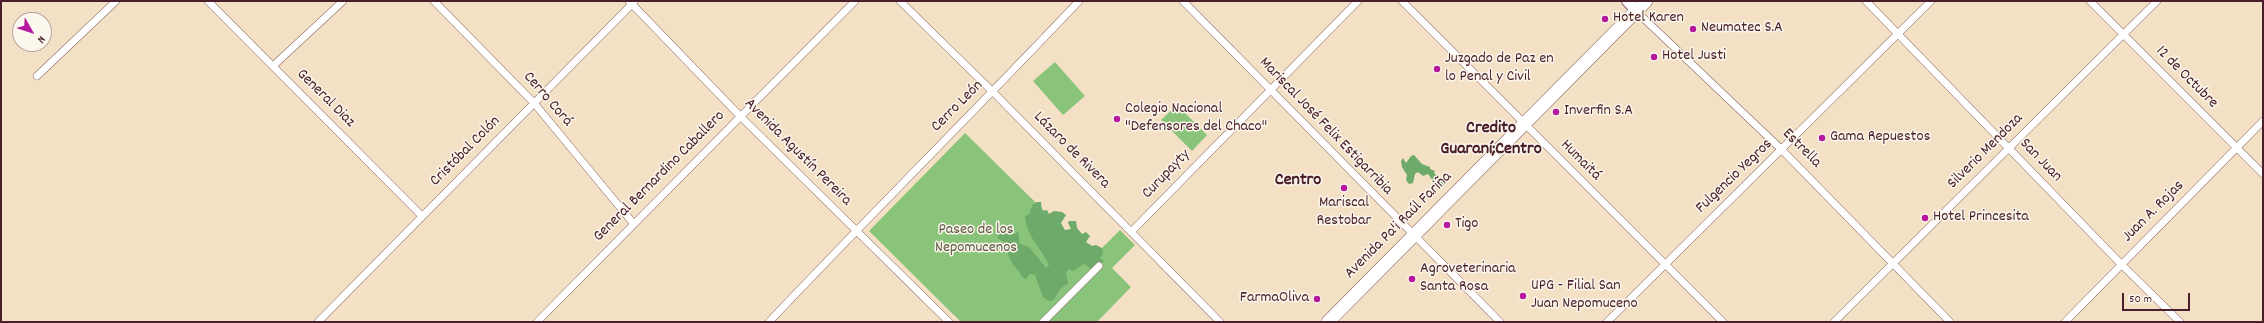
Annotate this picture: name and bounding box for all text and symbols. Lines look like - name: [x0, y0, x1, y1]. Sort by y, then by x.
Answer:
- place label: Hotel Karen: [1613, 9, 1684, 29]
- north arrow: [12, 12, 52, 52]
- marker: Hotel Karen: [1600, 14, 1610, 24]
- place label: Neumatec S.A: [1701, 19, 1783, 39]
- marker: Neumatec S.A: [1688, 24, 1698, 34]
- text: N: [33, 32, 48, 46]
- street label: 12 de Octubre: [2151, 43, 2221, 113]
- place label: Hotel Justi: [1662, 47, 1726, 67]
- place label: Juzgado de Paz en lo Penal y Civil: [1445, 50, 1554, 88]
- marker: Hotel Justi: [1649, 52, 1659, 62]
- street label: Mariscal José Felix Estigarribia: [1254, 54, 1396, 200]
- marker: Juzgado de Paz en lo Penal y Civil: [1432, 64, 1442, 74]
- street label: General Diaz: [292, 66, 358, 132]
- street label: Cerro Corá: [518, 69, 576, 131]
- street label: Cerro León: [928, 77, 988, 137]
- street label: Avenida Agustín Pereira: [739, 95, 855, 211]
- place label: Colegio Nacional "Defensores del Chaco": [1125, 100, 1267, 138]
- place label: Inverfin S.A: [1564, 102, 1633, 122]
- street label: General Bernardino Caballero: [590, 107, 730, 247]
- marker: Inverfin S.A: [1551, 107, 1561, 117]
- street label: Lázaro de Rivera: [1029, 109, 1113, 193]
- street label: Silverio Mendoza: [1944, 110, 2028, 194]
- street label: Cristóbal Colón: [427, 113, 505, 191]
- marker: Colegio Nacional "Defensores del Chaco": [1112, 114, 1122, 124]
- district label: Credito Guaraní;Centro: [1440, 119, 1542, 162]
- street label: Estrella: [1777, 125, 1825, 173]
- place label: Gama Repuestos: [1830, 128, 1930, 148]
- marker: Gama Repuestos: [1817, 133, 1827, 143]
- street label: San Juan: [2015, 135, 2065, 187]
- street label: Humaitá: [1555, 136, 1605, 186]
- street label: Fulgencio Yegros: [1693, 136, 1777, 218]
- street label: Curupayty: [1139, 146, 1195, 204]
- street label: Avenida Pa'i Raúl Fariña: [1341, 168, 1457, 284]
- district label: Centro: [1275, 171, 1321, 193]
- street label: Juan A. Rojas: [2119, 177, 2189, 247]
- marker: Mariscal Restobar: [1339, 183, 1349, 193]
- place label: Mariscal Restobar: [1317, 194, 1371, 232]
- place label: Hotel Princesita: [1933, 208, 2029, 228]
- marker: Hotel Princesita: [1920, 213, 1930, 223]
- place label: Tigo: [1455, 215, 1478, 235]
- marker: Tigo: [1442, 220, 1452, 230]
- park label: Paseo de los Nepomucenos: [935, 221, 1017, 259]
- place label: Agroveterinaria Santa Rosa: [1420, 260, 1516, 298]
- marker: Agroveterinaria Santa Rosa: [1407, 274, 1417, 284]
- place label: UPG - Filial San Juan Nepomuceno: [1531, 277, 1638, 315]
- scale bar: [2124, 285, 2192, 311]
- place label: FarmaOliva: [1240, 289, 1309, 309]
- marker: UPG - Filial San Juan Nepomuceno: [1518, 291, 1528, 301]
- text: 50 m: [2129, 291, 2152, 308]
- marker: FarmaOliva: [1312, 294, 1322, 304]

